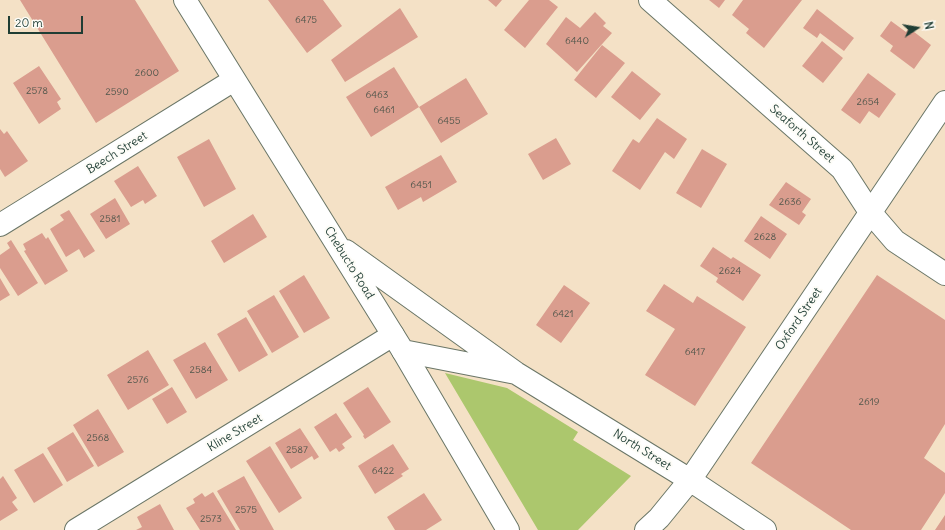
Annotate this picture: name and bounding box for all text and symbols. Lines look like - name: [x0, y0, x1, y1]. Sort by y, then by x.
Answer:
- scale bar: [10, 8, 85, 34]
- north arrow: [897, 8, 937, 48]
- house number: 6475: [295, 14, 317, 26]
- text: 20 m: [15, 15, 43, 30]
- text: N: [921, 20, 936, 31]
- house number: 6440: [565, 35, 589, 47]
- house number: 2600: [135, 67, 159, 79]
- house number: 2578: [26, 85, 48, 97]
- house number: 2590: [105, 86, 129, 98]
- house number: 6463: [366, 89, 388, 101]
- house number: 2654: [857, 96, 879, 108]
- street label: Seaforth Street: [767, 102, 837, 166]
- house number: 6461: [373, 104, 395, 116]
- house number: 6455: [437, 115, 461, 127]
- street label: Beech Street: [84, 129, 150, 177]
- house number: 6451: [410, 179, 432, 191]
- house number: 2636: [779, 196, 801, 208]
- house number: 2581: [100, 213, 120, 225]
- street label: Chebucto Road: [321, 224, 377, 302]
- house number: 2628: [754, 231, 776, 243]
- house number: 2624: [719, 265, 741, 277]
- street label: Oxford Street: [773, 285, 825, 353]
- house number: 6421: [553, 308, 573, 320]
- house number: 6417: [685, 346, 705, 358]
- house number: 2584: [190, 364, 212, 376]
- house number: 2576: [127, 374, 149, 386]
- house number: 2619: [859, 396, 879, 408]
- street label: Kline Street: [205, 411, 265, 455]
- street label: North Street: [610, 426, 674, 474]
- house number: 2568: [87, 432, 109, 444]
- house number: 2587: [286, 444, 308, 456]
- house number: 6422: [372, 465, 394, 477]
- house number: 2575: [235, 504, 257, 516]
- house number: 2573: [200, 513, 222, 525]

